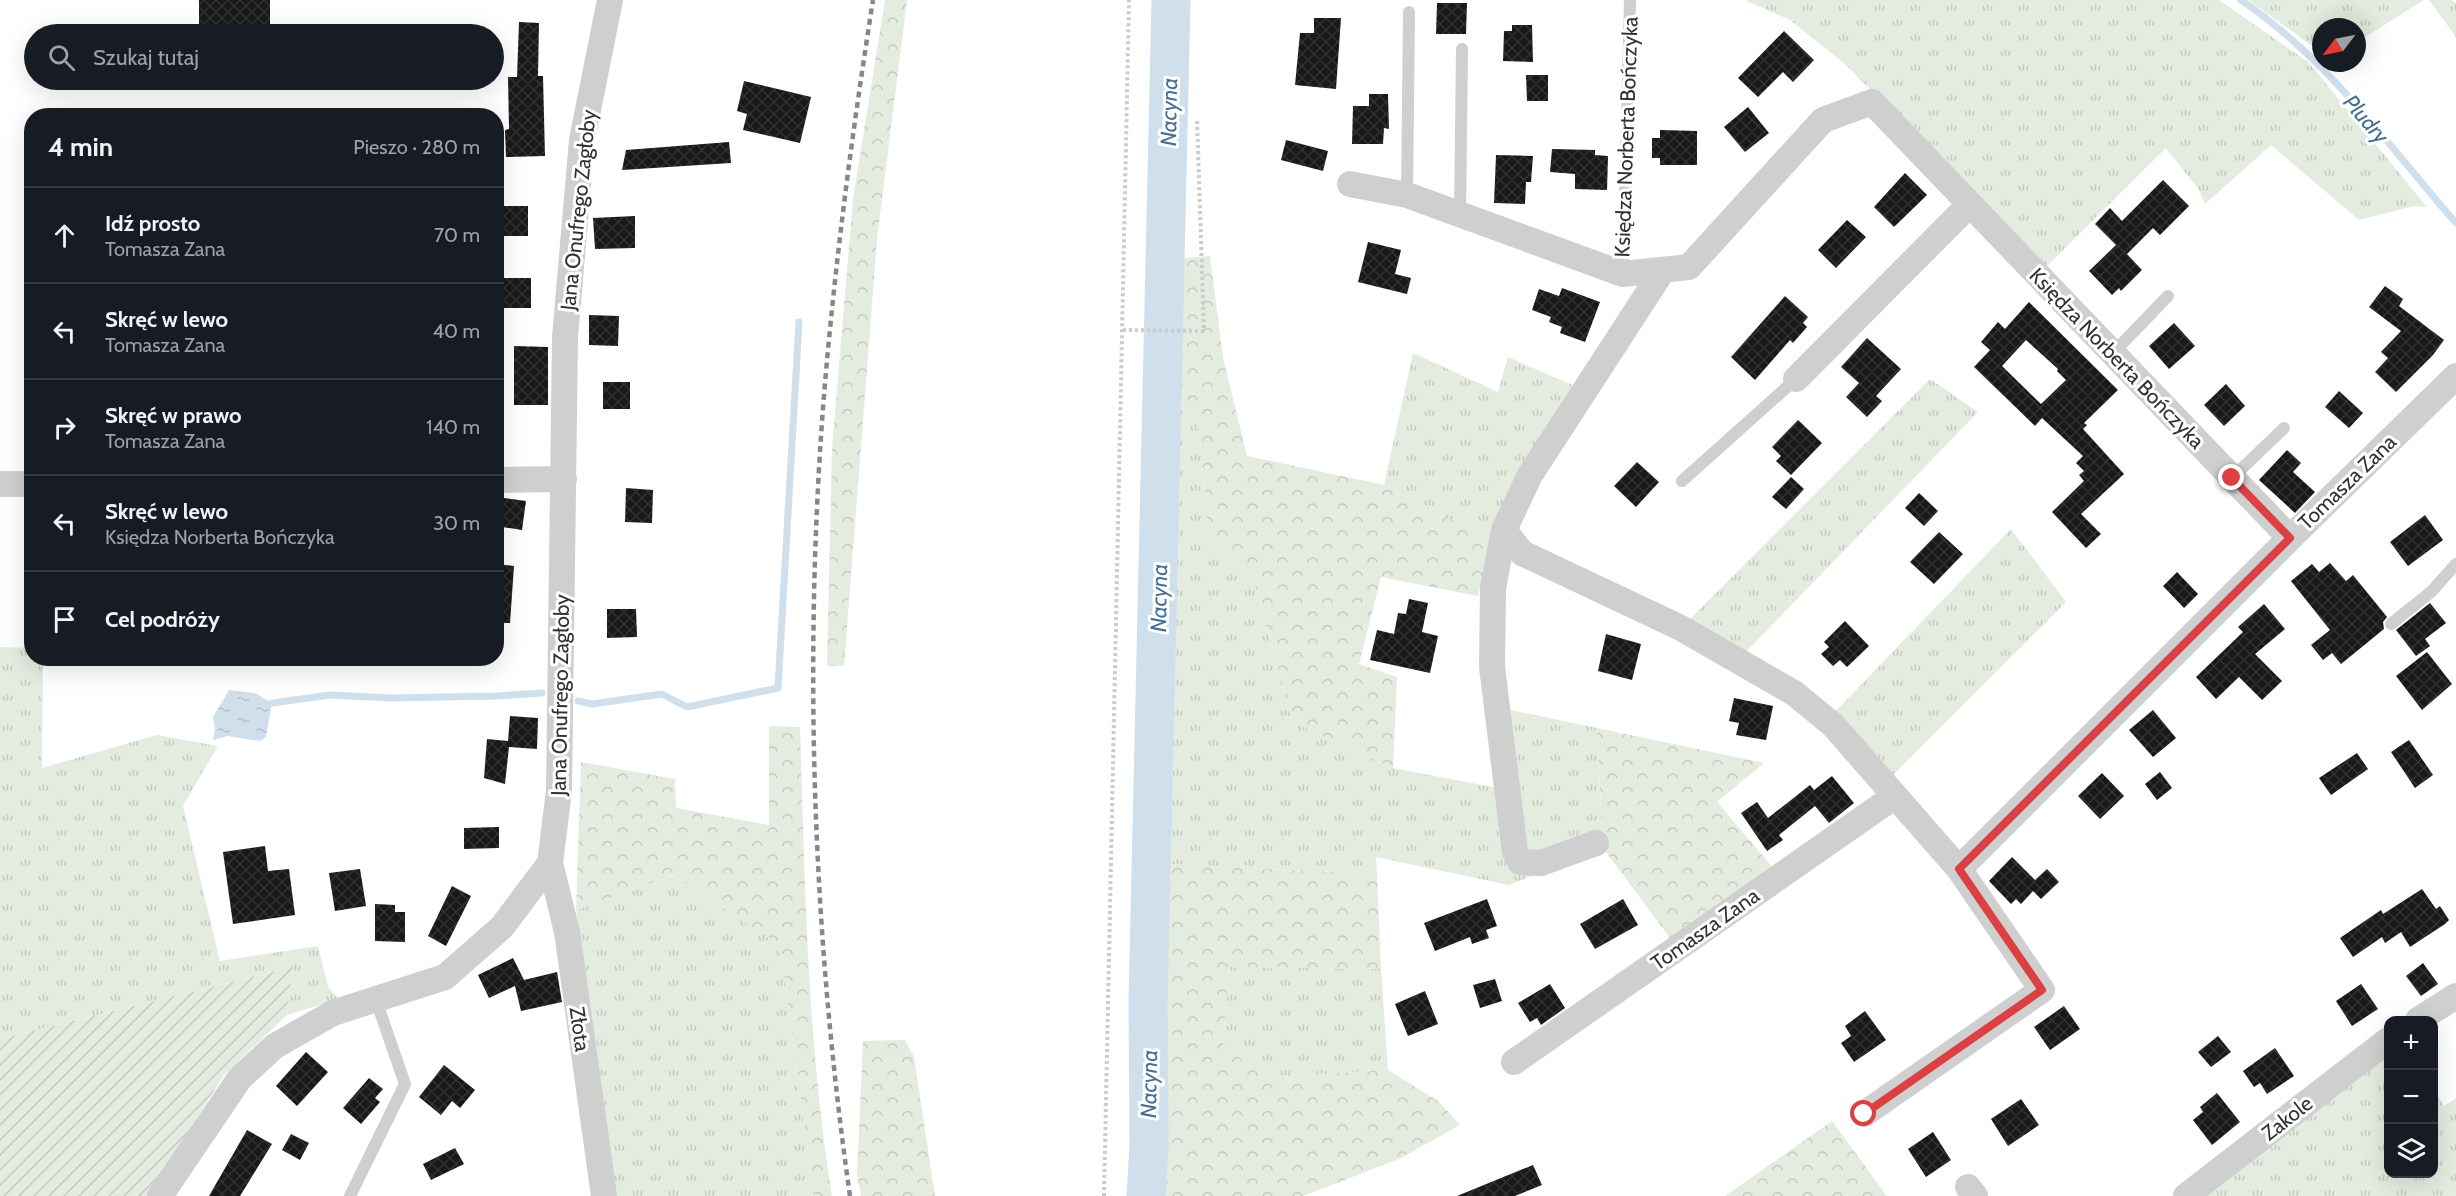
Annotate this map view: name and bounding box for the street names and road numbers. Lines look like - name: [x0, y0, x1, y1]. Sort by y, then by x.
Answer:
- street label: Księdza Norberta Bończyka: [1609, 16, 1643, 258]
- street label: Jana Onufrego Zagłoby: [555, 108, 601, 313]
- street label: Księdza Norberta Bończyka: [2024, 263, 2210, 453]
- street label: Tomasza Zana: [2293, 429, 2401, 535]
- street label: Jana Onufrego Zagłoby: [546, 594, 574, 797]
- street label: Tomasza Zana: [1646, 883, 1764, 975]
- street label: Złota: [564, 1005, 596, 1053]
- street label: Zakole: [2257, 1090, 2318, 1146]

